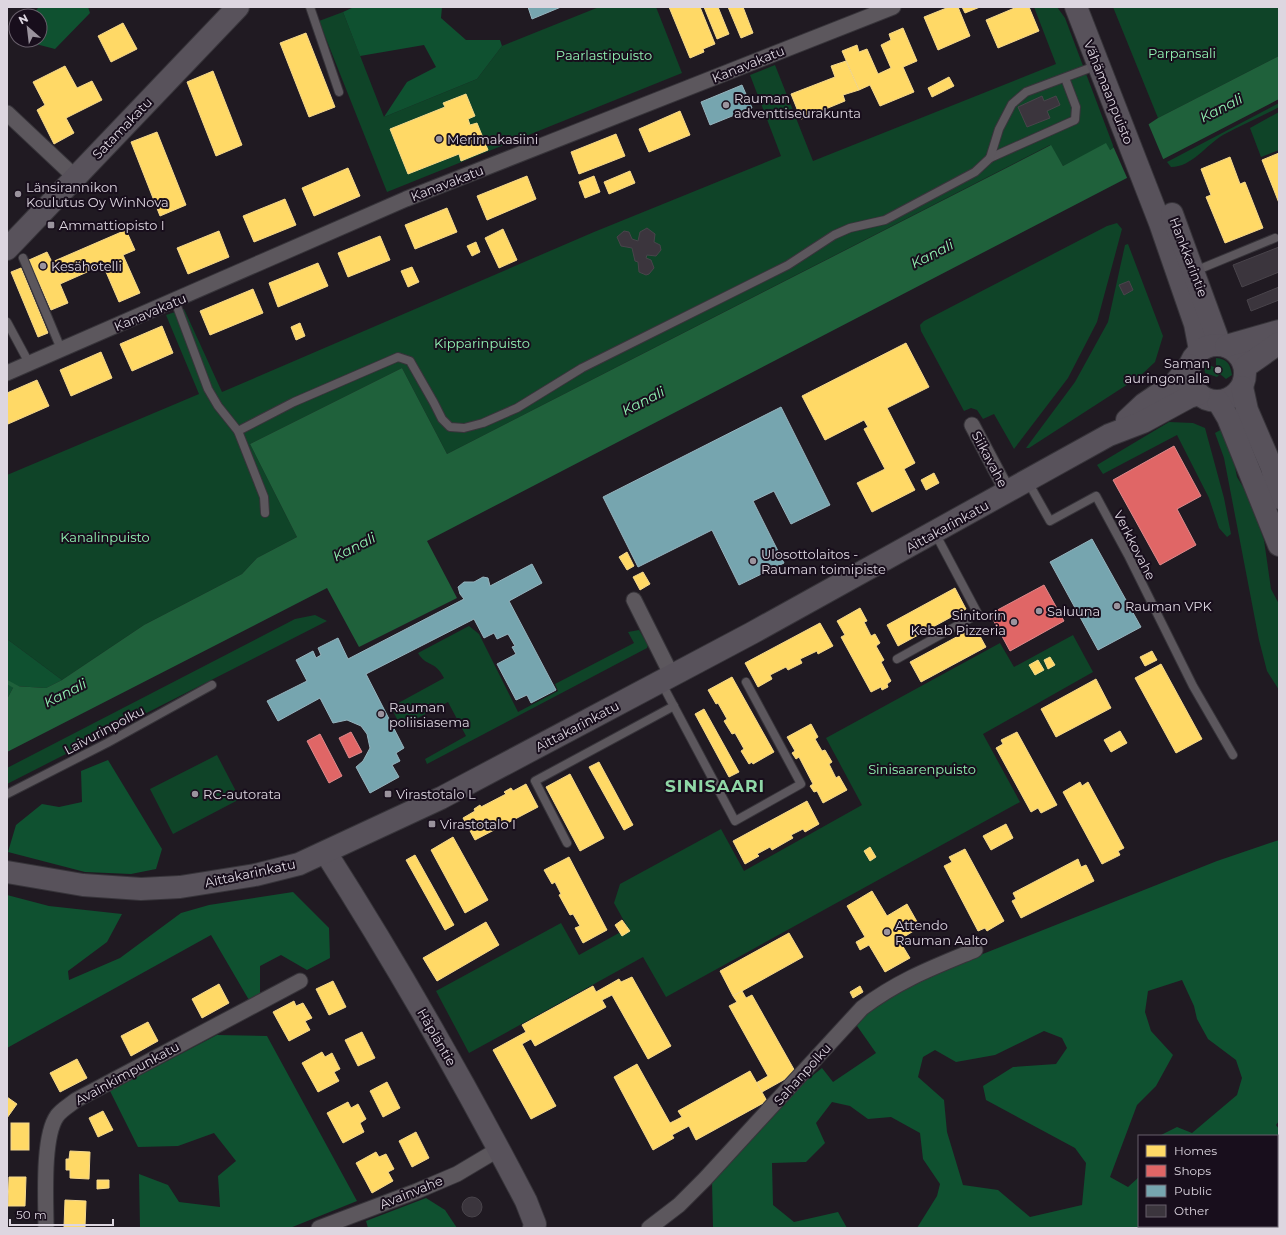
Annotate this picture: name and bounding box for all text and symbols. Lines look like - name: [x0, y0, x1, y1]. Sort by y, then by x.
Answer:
- north arrow: [8, 8, 48, 48]
- text: N: [16, 11, 31, 27]
- street label: Vähämaanpuisto: [1081, 38, 1137, 146]
- street label: Kanavakatu: [709, 42, 787, 86]
- park label: Parpansali: [1148, 45, 1216, 61]
- park label: Paarlastipuisto: [556, 47, 652, 63]
- place label: Rauman adventtiseurakunta: [734, 90, 861, 121]
- water label: Kanali: [1197, 90, 1246, 126]
- street label: Satamakatu: [89, 94, 155, 162]
- marker: Rauman adventtiseurakunta: [721, 100, 731, 110]
- place label: Merimakasiini: [447, 131, 538, 147]
- marker: Merimakasiini: [434, 134, 444, 144]
- street label: Kanavakatu: [408, 162, 486, 204]
- place label: Länsirannikon Koulutus Oy WinNova: [26, 179, 169, 210]
- marker: Länsirannikon Koulutus Oy WinNova: [13, 189, 23, 199]
- street label: Hankkarintie: [1166, 215, 1212, 299]
- place label: Ammattiopisto I: [59, 217, 165, 233]
- marker: Ammattiopisto I: [46, 220, 56, 230]
- water label: Kanali: [908, 236, 957, 272]
- place label: Kesähotelli: [51, 258, 122, 274]
- marker: Kesähotelli: [38, 261, 48, 271]
- street label: Kanavakatu: [111, 290, 189, 334]
- park label: Kipparinpuisto: [434, 335, 530, 351]
- place label: Saman auringon alla: [1125, 355, 1210, 386]
- marker: Saman auringon alla: [1213, 365, 1223, 375]
- water label: Kanali: [619, 383, 668, 419]
- street label: Siikavahe: [969, 428, 1012, 490]
- street label: Aittakarinkatu: [903, 497, 991, 555]
- street label: Verkkovahe: [1111, 508, 1159, 582]
- park label: Kanalinpuisto: [60, 529, 150, 545]
- water label: Kanali: [330, 529, 379, 565]
- place label: Ulosottolaitos - Rauman toimipiste: [761, 546, 886, 577]
- marker: Ulosottolaitos - Rauman toimipiste: [748, 556, 758, 566]
- place label: Rauman VPK: [1125, 598, 1212, 614]
- marker: Rauman VPK: [1112, 601, 1122, 611]
- place label: Saluuna: [1047, 603, 1100, 619]
- marker: Saluuna: [1034, 606, 1044, 616]
- place label: Sinitorin Kebab Pizzeria: [910, 607, 1006, 638]
- marker: Sinitorin Kebab Pizzeria: [1009, 617, 1019, 627]
- water label: Kanali: [41, 675, 90, 711]
- street label: Aittakarinkatu: [532, 697, 622, 755]
- place label: Rauman poliisiasema: [389, 699, 470, 730]
- street label: Laivurinpolku: [61, 702, 147, 758]
- marker: Rauman poliisiasema: [376, 709, 386, 719]
- park label: Sinisaarenpuisto: [868, 761, 976, 777]
- district label: SINISAARI: [665, 776, 765, 796]
- place label: RC-autorata: [203, 786, 281, 802]
- place label: Virastotalo L: [396, 786, 476, 802]
- marker: RC-autorata: [190, 789, 200, 799]
- marker: Virastotalo L: [383, 789, 393, 799]
- place label: Virastotalo I: [440, 816, 516, 832]
- marker: Virastotalo I: [427, 819, 437, 829]
- street label: Aittakarinkatu: [203, 856, 297, 890]
- place label: Attendo Rauman Aalto: [895, 917, 988, 948]
- marker: Attendo Rauman Aalto: [882, 927, 892, 937]
- street label: Häpläntie: [414, 1005, 460, 1069]
- street label: Avainkimpunkatu: [72, 1038, 182, 1108]
- street label: Sahanpolku: [770, 1040, 834, 1108]
- legend: [1138, 1135, 1278, 1227]
- text: Homes: [1174, 1143, 1217, 1158]
- text: Shops: [1174, 1163, 1211, 1178]
- street label: Avainvahe: [377, 1172, 445, 1212]
- text: Public: [1174, 1183, 1212, 1198]
- scale bar: [10, 1201, 113, 1227]
- text: Other: [1174, 1203, 1209, 1218]
- text: 50 m: [16, 1207, 47, 1222]

